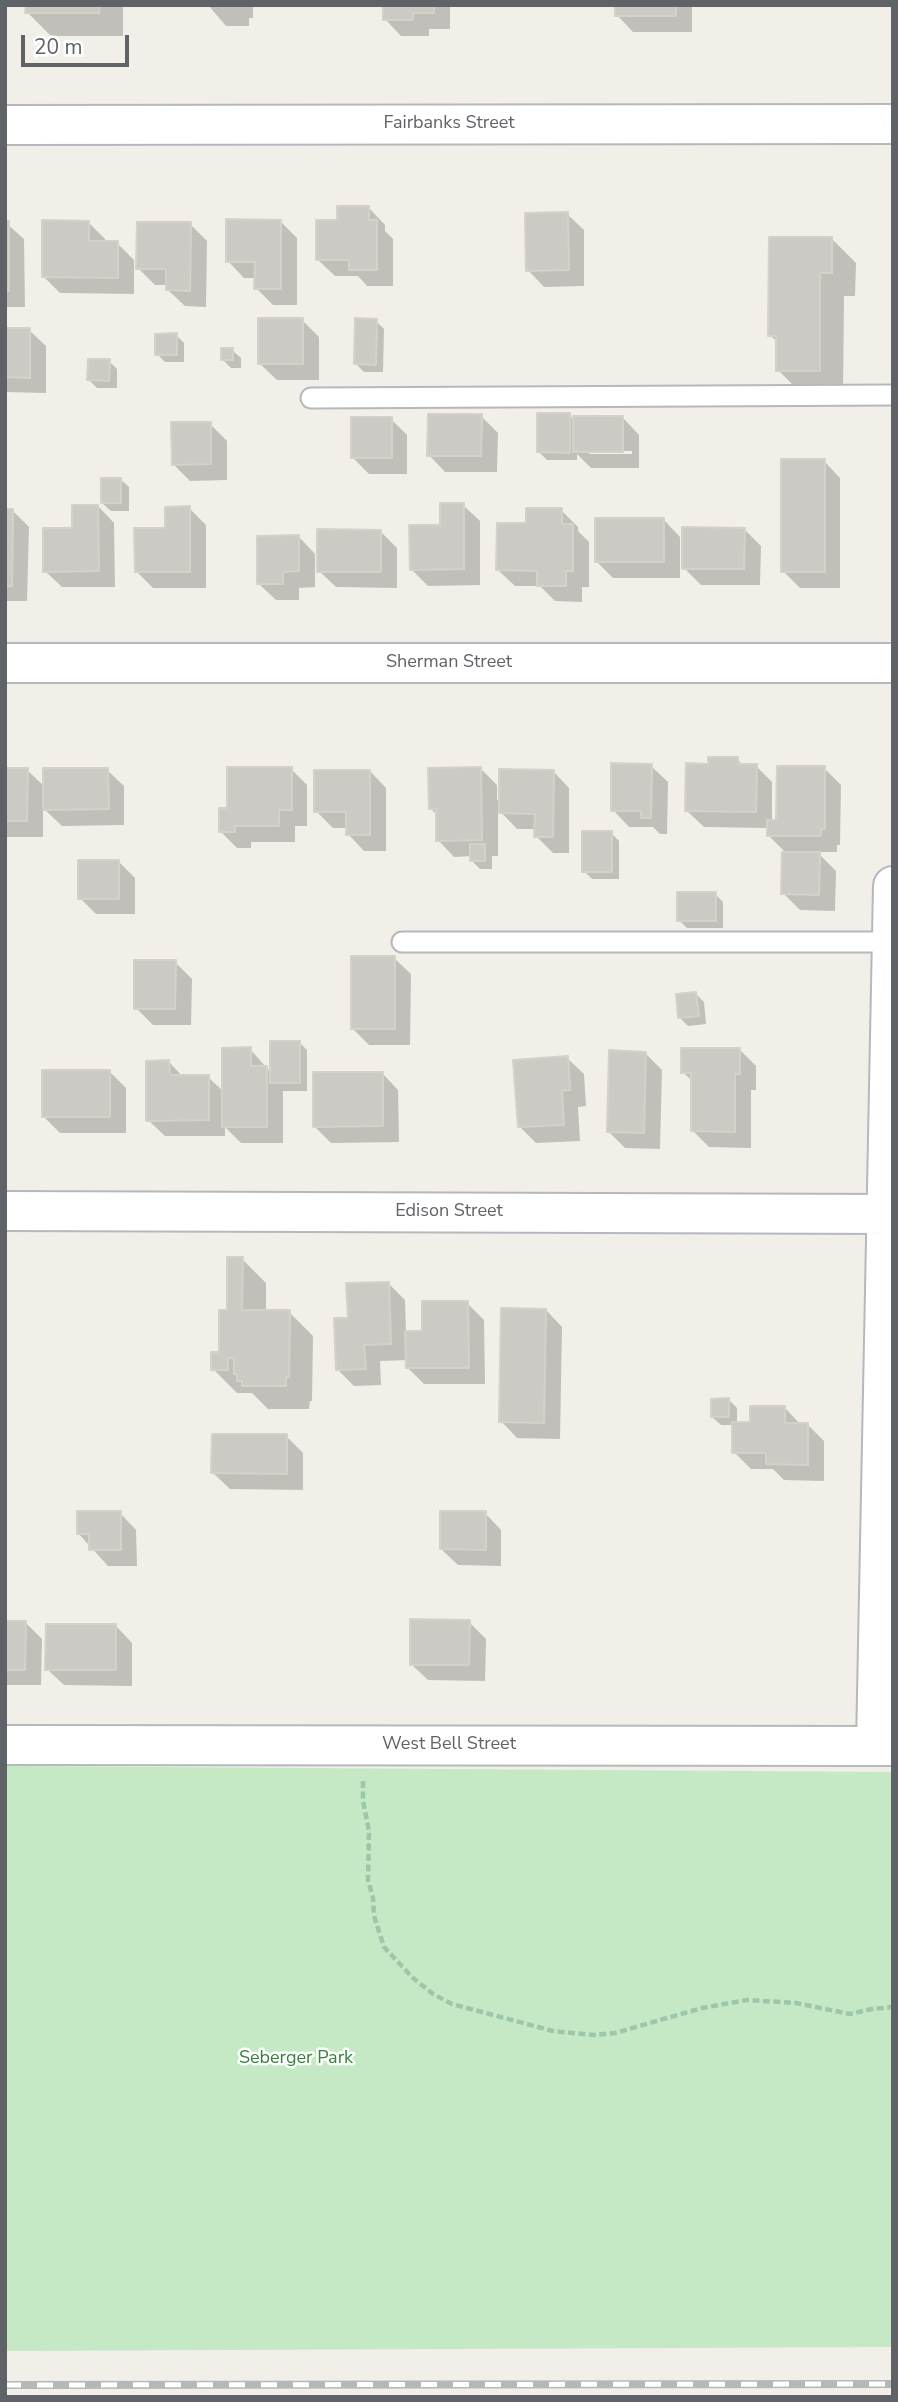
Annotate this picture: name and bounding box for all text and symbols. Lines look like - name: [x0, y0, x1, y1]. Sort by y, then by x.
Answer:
- scale bar: [24, 21, 133, 65]
- text: 20 m: [34, 33, 83, 61]
- street label: Fairbanks Street: [383, 113, 515, 135]
- street label: Sherman Street: [386, 652, 512, 674]
- street label: Edison Street: [395, 1201, 503, 1223]
- street label: West Bell Street: [382, 1734, 516, 1756]
- park label: Seberger Park: [239, 2048, 353, 2070]

